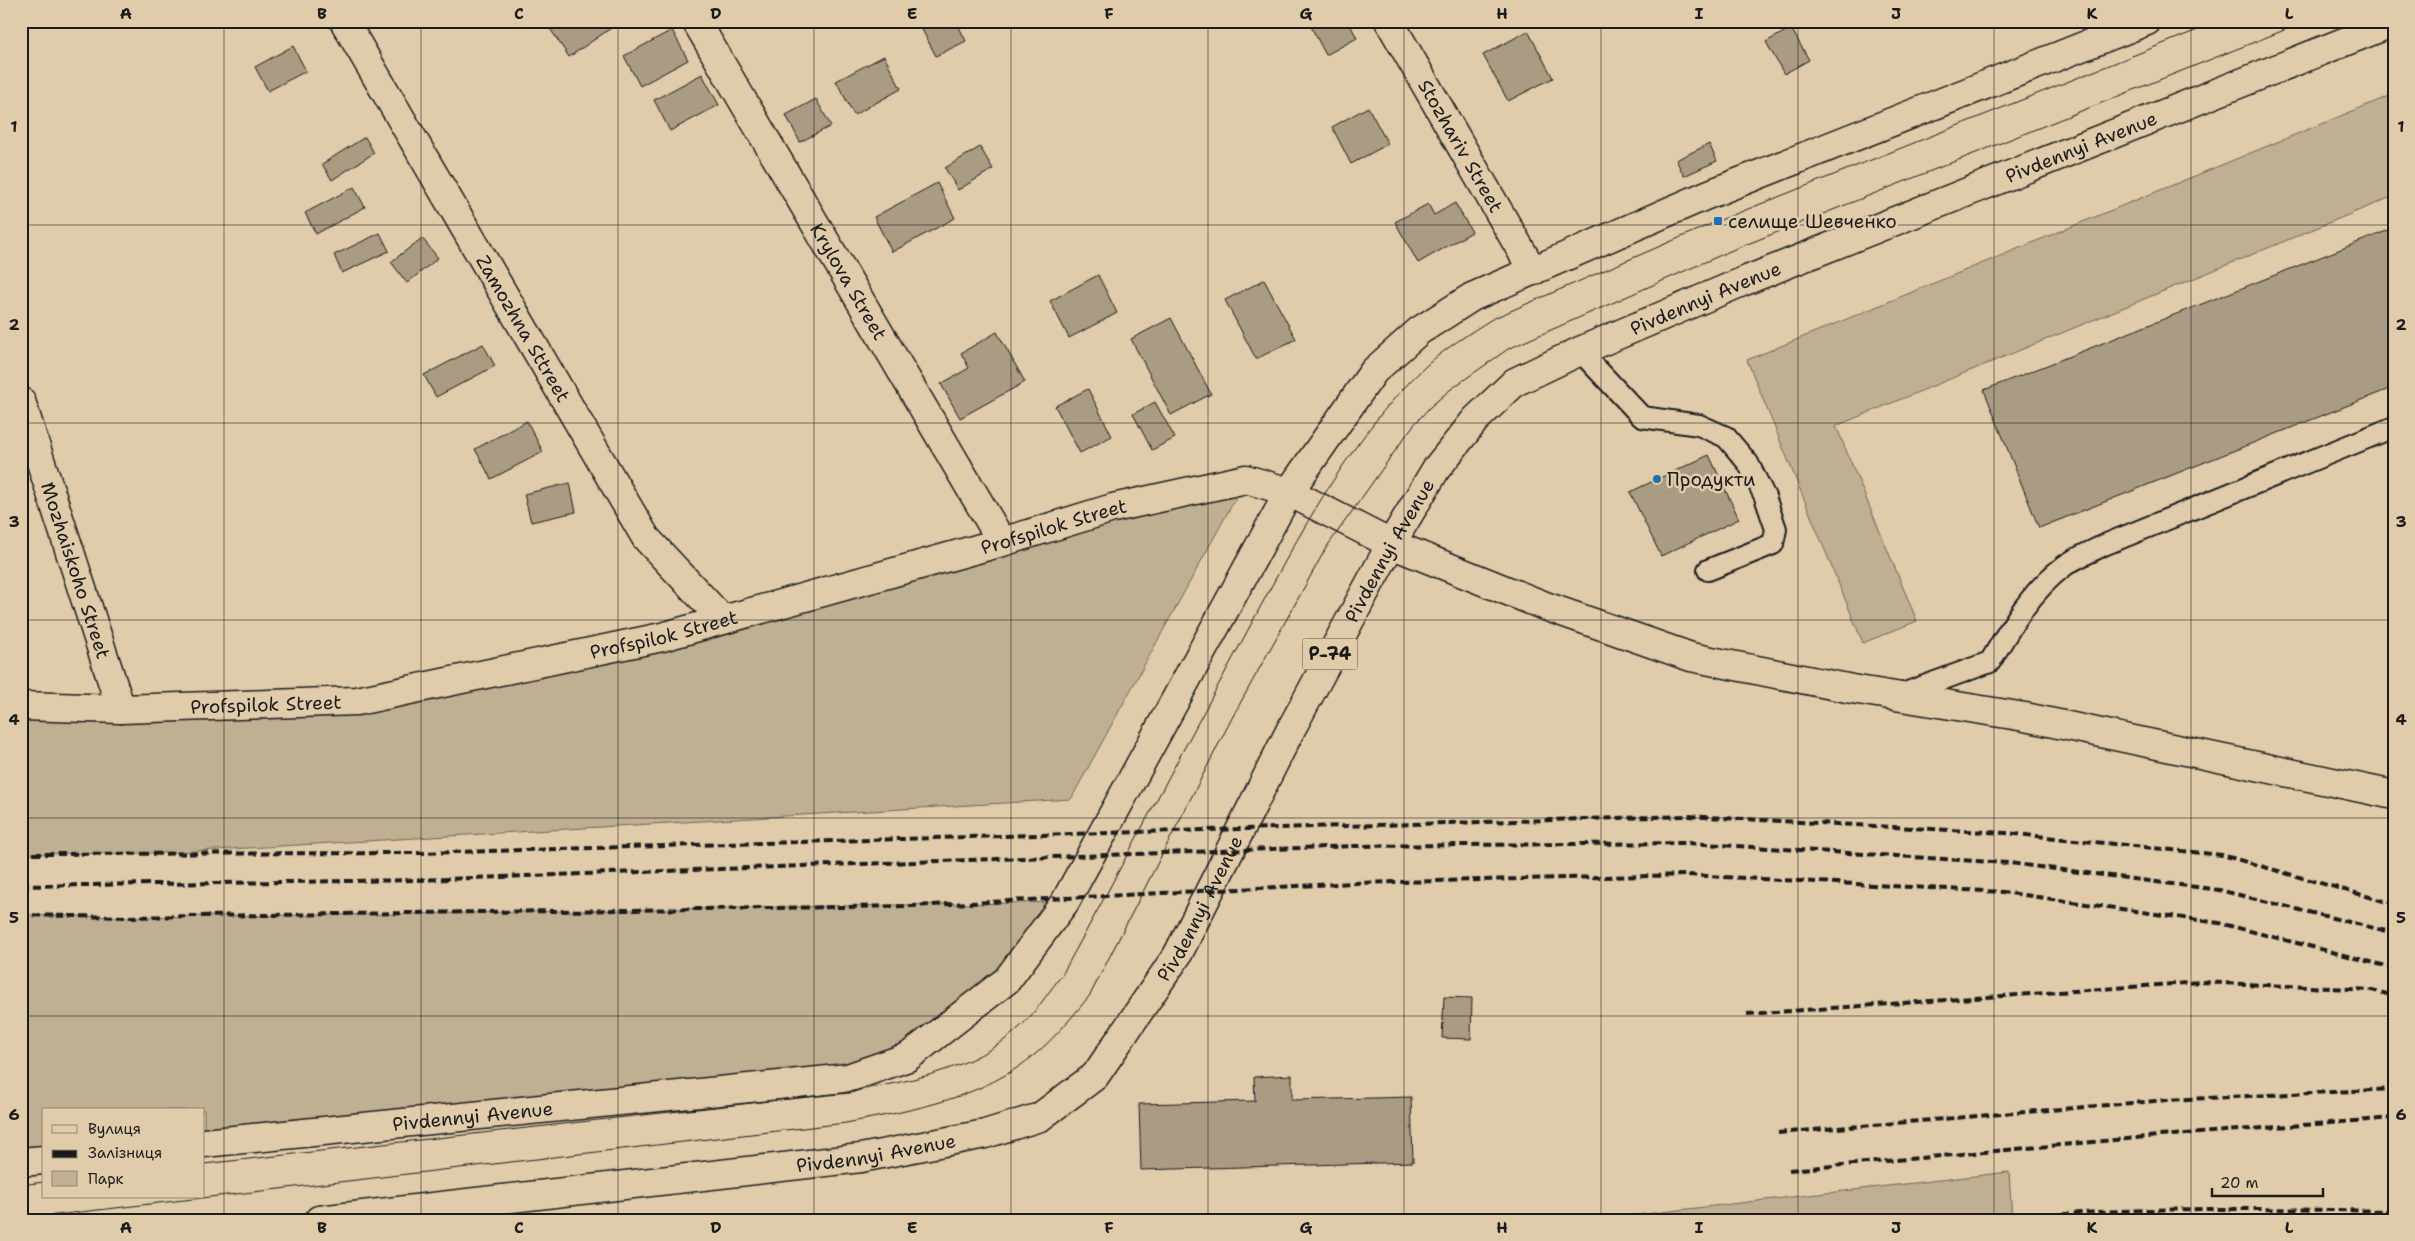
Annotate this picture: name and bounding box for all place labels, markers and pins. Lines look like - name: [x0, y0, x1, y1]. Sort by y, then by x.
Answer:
- place label: селище Шевченко: [1728, 209, 1897, 234]
- marker: селище Шевченко: [1712, 215, 1724, 227]
- place label: Продукти: [1667, 467, 1756, 492]
- marker: Продукти: [1651, 473, 1663, 485]

